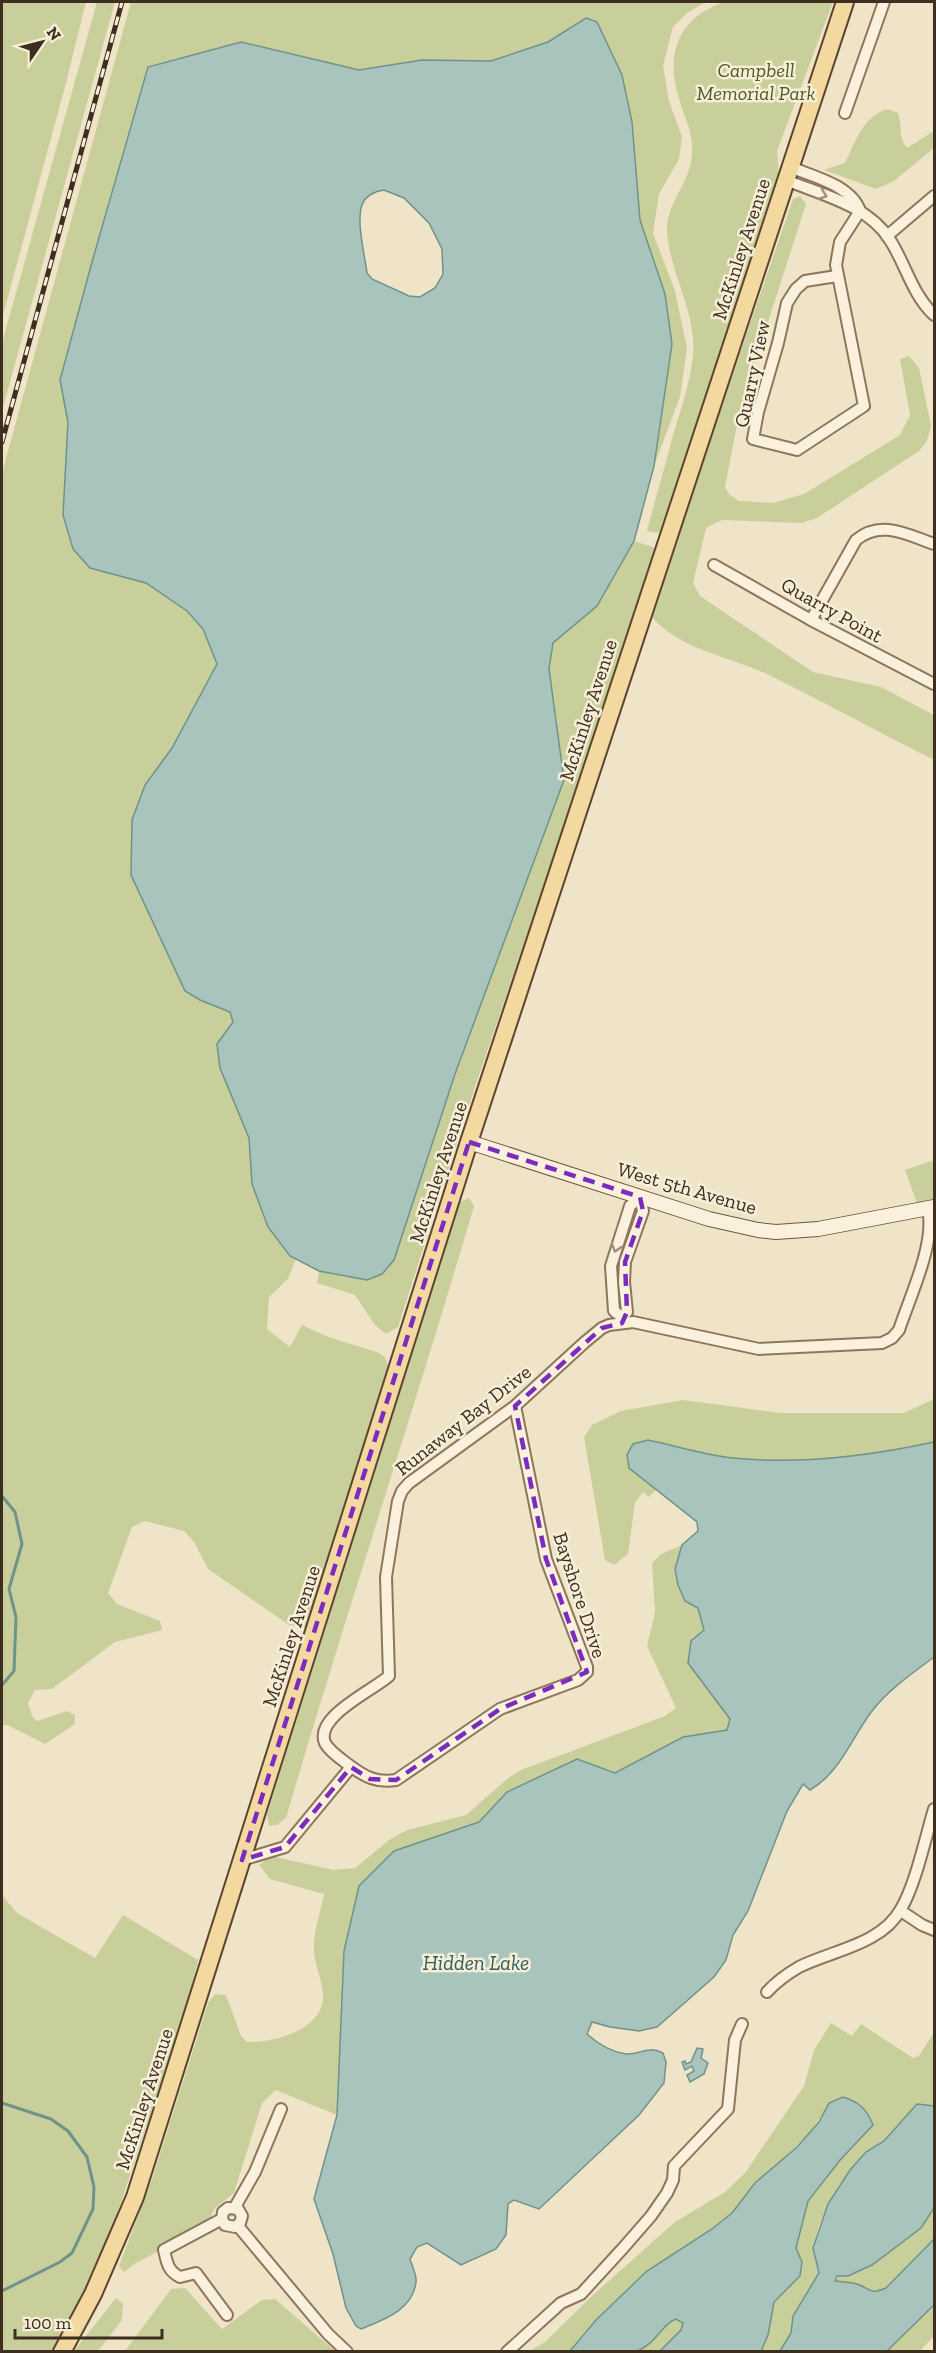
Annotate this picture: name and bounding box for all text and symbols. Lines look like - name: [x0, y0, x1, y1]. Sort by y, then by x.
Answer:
- north arrow: [12, 12, 72, 72]
- text: N: [43, 23, 65, 44]
- park label: Campbell Memorial Park: [697, 58, 815, 105]
- street label: McKinley Avenue: [707, 175, 775, 323]
- one-way arrow: [817, 187, 828, 200]
- street label: Quarry View: [729, 318, 775, 430]
- street label: Quarry Point: [777, 572, 888, 648]
- street label: McKinley Avenue: [554, 636, 622, 784]
- street label: McKinley Avenue: [404, 1098, 472, 1246]
- street label: West 5th Avenue: [615, 1157, 759, 1219]
- one-way arrow: [611, 1242, 623, 1253]
- street label: Runaway Bay Drive: [390, 1359, 536, 1481]
- street label: Bayshore Drive: [548, 1529, 612, 1661]
- street label: McKinley Avenue: [257, 1562, 325, 1710]
- water label: Hidden Lake: [423, 1950, 529, 1975]
- street label: McKinley Avenue: [110, 2025, 178, 2173]
- scale bar: [15, 2302, 162, 2340]
- text: 100 m: [24, 2312, 72, 2334]

